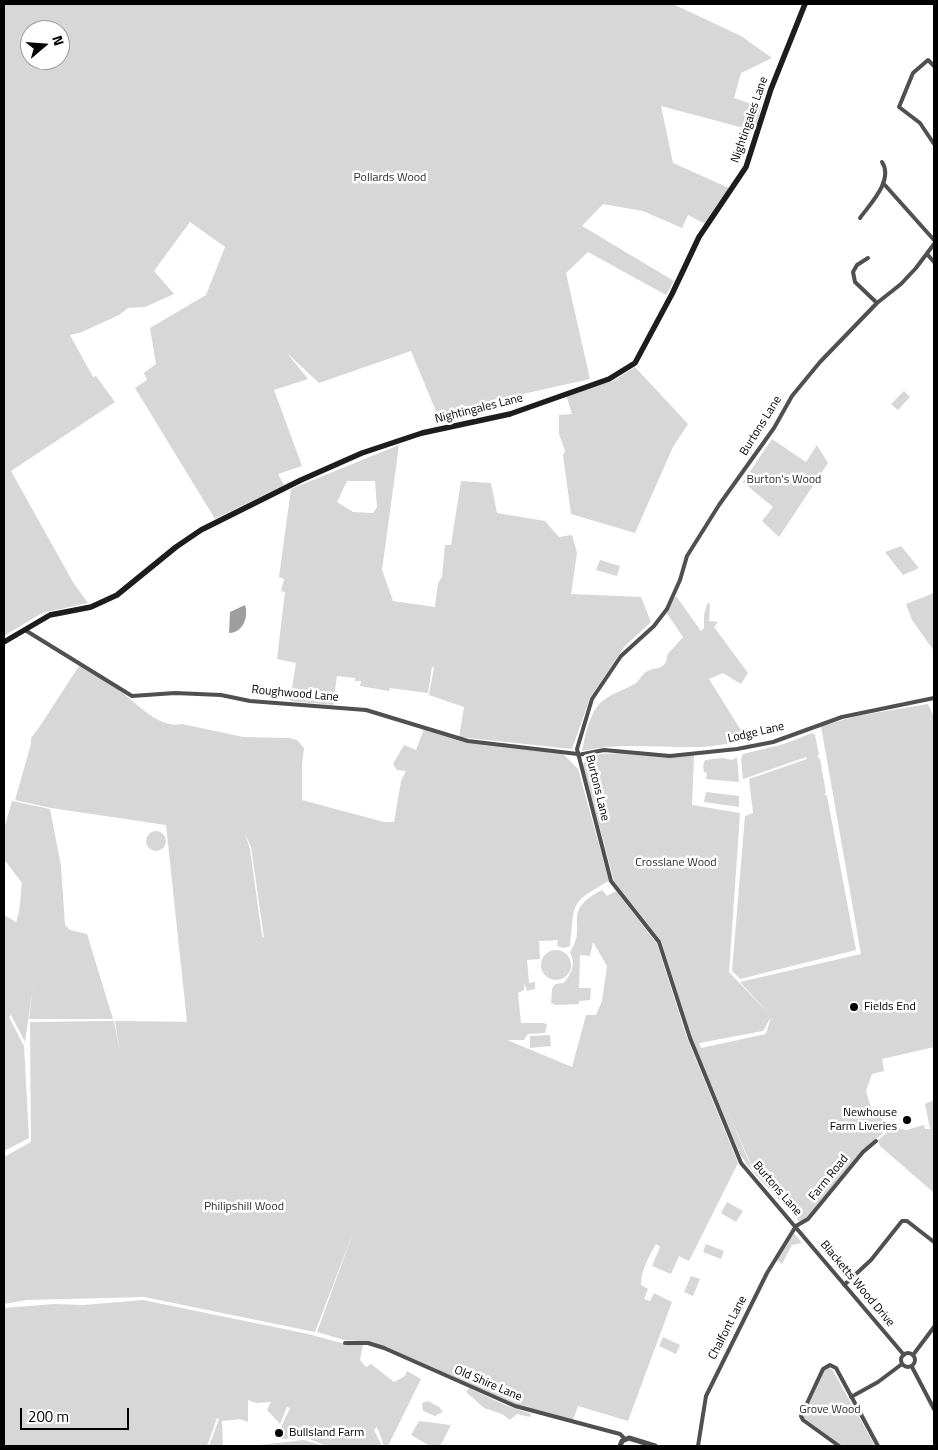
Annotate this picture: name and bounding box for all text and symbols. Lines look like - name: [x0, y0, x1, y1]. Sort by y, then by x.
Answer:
- north arrow: [20, 20, 70, 70]
- text: N: [47, 33, 70, 48]
- street label: Nightingales Lane: [729, 75, 771, 165]
- park label: Pollards Wood: [354, 171, 426, 185]
- street label: Nightingales Lane: [434, 391, 524, 427]
- street label: Burtons Lane: [737, 394, 785, 458]
- park label: Burton's Wood: [747, 473, 821, 487]
- street label: Roughwood Lane: [251, 683, 339, 705]
- street label: Lodge Lane: [726, 720, 786, 746]
- street label: Burtons Lane: [582, 754, 612, 822]
- park label: Crosslane Wood: [635, 856, 717, 870]
- place label: Fields End: [864, 1000, 916, 1014]
- marker: Fields End: [848, 1001, 860, 1013]
- place label: Newhouse Farm Liveries: [830, 1106, 897, 1134]
- marker: Newhouse Farm Liveries: [901, 1114, 913, 1126]
- street label: Farm Road: [806, 1152, 852, 1204]
- street label: Burtons Lane: [749, 1159, 805, 1219]
- park label: Philipshill Wood: [204, 1200, 284, 1214]
- street label: Blacketts Wood Drive: [817, 1238, 897, 1330]
- street label: Chalfont Lane: [706, 1294, 750, 1362]
- street label: Old Shire Lane: [452, 1363, 524, 1405]
- scale bar: [22, 1398, 131, 1430]
- park label: Grove Wood: [799, 1403, 861, 1417]
- text: 200 m: [28, 1405, 69, 1428]
- place label: Bullsland Farm: [289, 1426, 364, 1440]
- marker: Bullsland Farm: [273, 1427, 285, 1439]

